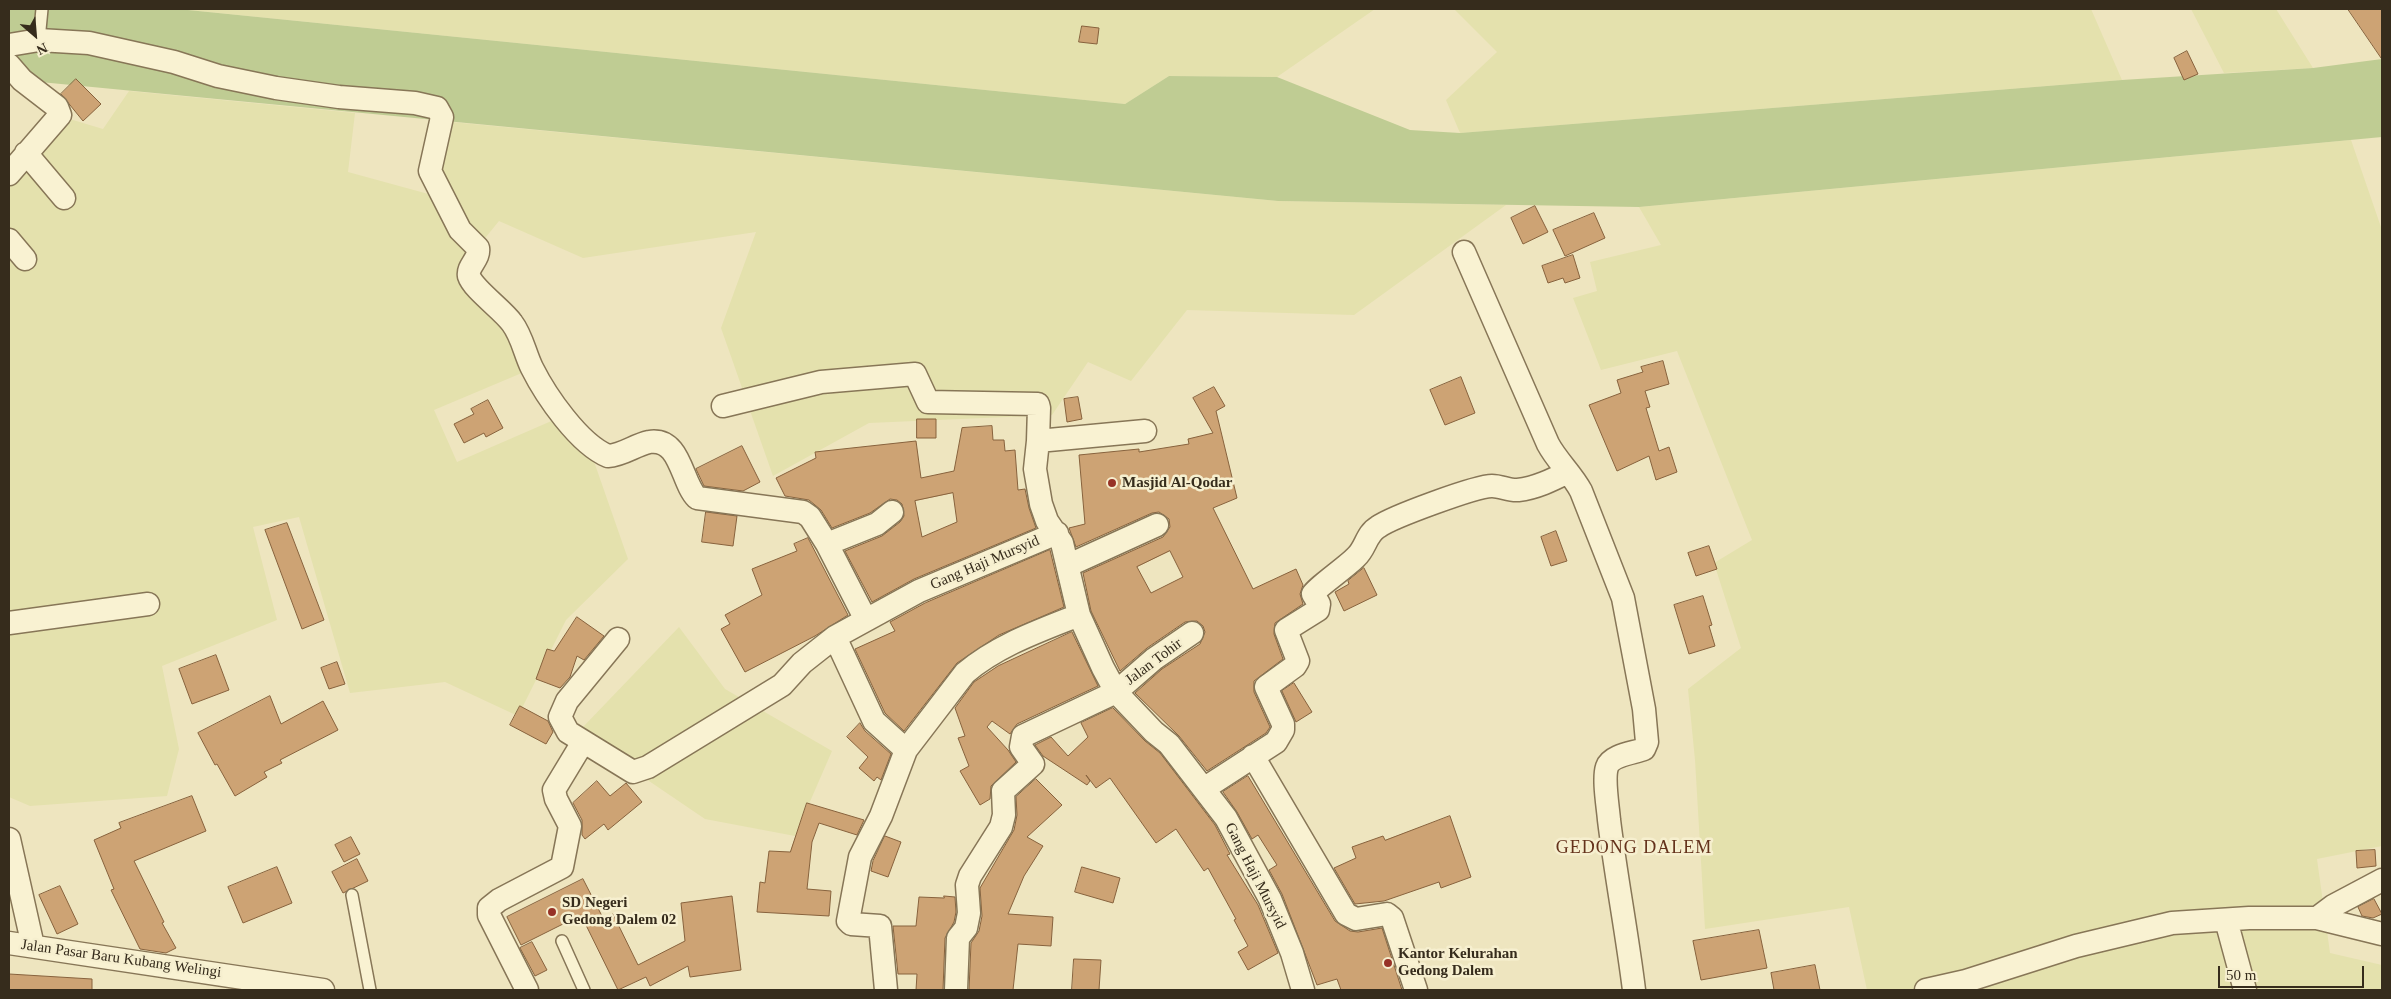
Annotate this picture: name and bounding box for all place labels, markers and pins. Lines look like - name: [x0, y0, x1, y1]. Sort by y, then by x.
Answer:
- place label: Masjid Al-Qodar: [1122, 474, 1232, 492]
- marker: Masjid Al-Qodar: [1106, 477, 1118, 489]
- place label: SD Negeri Gedong Dalem 02: [562, 894, 676, 929]
- marker: SD Negeri Gedong Dalem 02: [546, 906, 558, 918]
- place label: Kantor Kelurahan Gedong Dalem: [1398, 945, 1518, 980]
- marker: Kantor Kelurahan Gedong Dalem: [1382, 957, 1394, 969]

